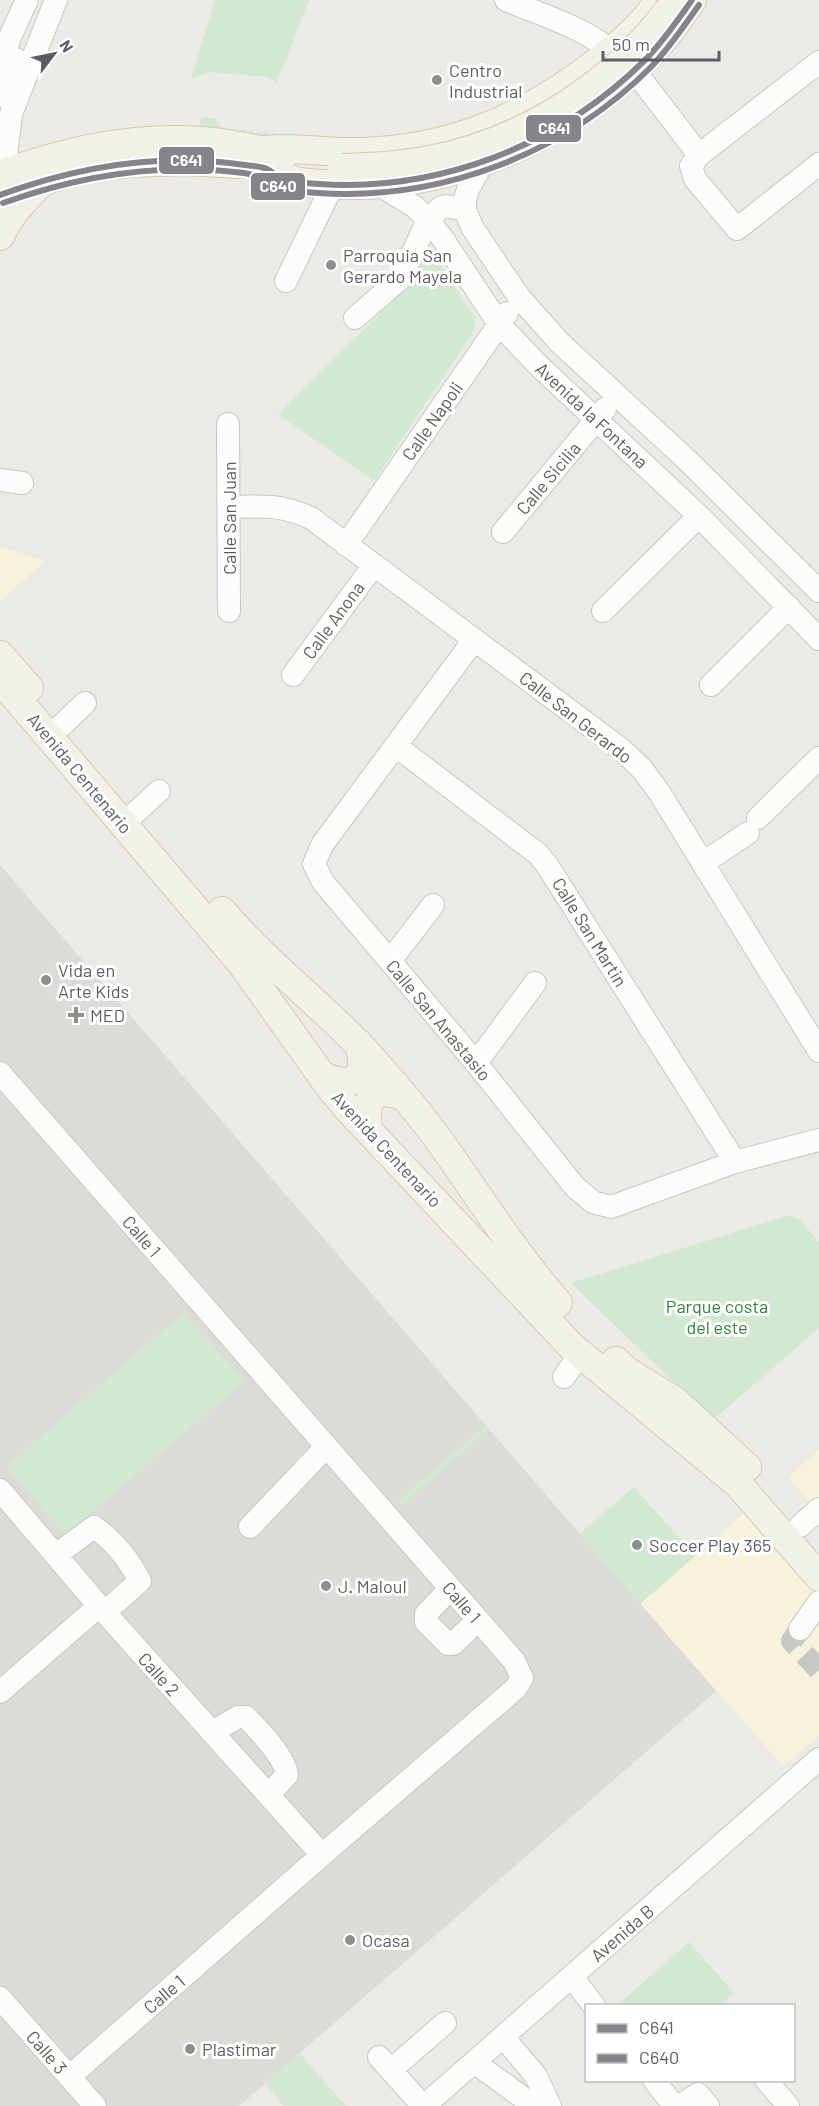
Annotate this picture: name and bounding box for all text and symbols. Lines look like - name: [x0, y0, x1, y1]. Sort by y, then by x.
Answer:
- north arrow: [24, 24, 84, 84]
- scale bar: [603, 24, 718, 62]
- text: 50 m: [612, 33, 650, 55]
- text: N: [56, 36, 78, 55]
- place label: Centro Industrial: [449, 59, 522, 102]
- marker: Centro Industrial: [430, 73, 444, 87]
- line badge: C641: [525, 114, 582, 143]
- text: C641: [538, 118, 570, 137]
- line badge: C641: [158, 146, 215, 175]
- text: C641: [170, 150, 202, 169]
- line badge: C640: [250, 172, 306, 201]
- text: C640: [259, 176, 297, 195]
- place label: Parroquia San Gerardo Mayela: [343, 244, 462, 287]
- marker: Parroquia San Gerardo Mayela: [324, 258, 338, 272]
- street label: Avenida la Fontana: [531, 357, 653, 473]
- street label: Calle Napoli: [397, 377, 467, 465]
- street label: Calle Sicilia: [511, 437, 585, 519]
- street label: Calle San Juan: [218, 461, 240, 575]
- street label: Calle Anona: [297, 577, 369, 663]
- street label: Calle San Gerardo: [515, 666, 637, 768]
- street label: Avenida Centenario: [23, 708, 137, 838]
- street label: Calle San Martin: [548, 874, 632, 990]
- street label: Calle San Anastasio: [382, 955, 496, 1085]
- place label: Vida en Arte Kids: [58, 959, 129, 1002]
- marker: Vida en Arte Kids: [39, 973, 53, 987]
- place label: MED: [90, 1004, 125, 1026]
- marker: MED: [67, 1006, 85, 1024]
- street label: Avenida Centenario: [327, 1086, 447, 1212]
- street label: Calle 1: [118, 1211, 166, 1261]
- park label: Parque costa del este: [666, 1295, 768, 1338]
- place label: Soccer Play 365: [649, 1534, 771, 1556]
- marker: Soccer Play 365: [630, 1538, 644, 1552]
- place label: J. Maloul: [338, 1575, 407, 1597]
- street label: Calle 1: [438, 1577, 486, 1627]
- marker: J. Maloul: [319, 1579, 333, 1593]
- street label: Calle 2: [134, 1648, 184, 1700]
- street label: Avenida B: [586, 1900, 658, 1966]
- place label: Ocasa: [362, 1929, 410, 1951]
- marker: Ocasa: [343, 1933, 357, 1947]
- street label: Calle 1: [139, 1970, 189, 2018]
- legend: [585, 2004, 795, 2082]
- text: C641: [639, 2016, 674, 2038]
- street label: Calle 3: [22, 2026, 72, 2078]
- place label: Plastimar: [202, 2038, 277, 2060]
- marker: Plastimar: [183, 2042, 197, 2056]
- text: C640: [639, 2046, 679, 2068]

